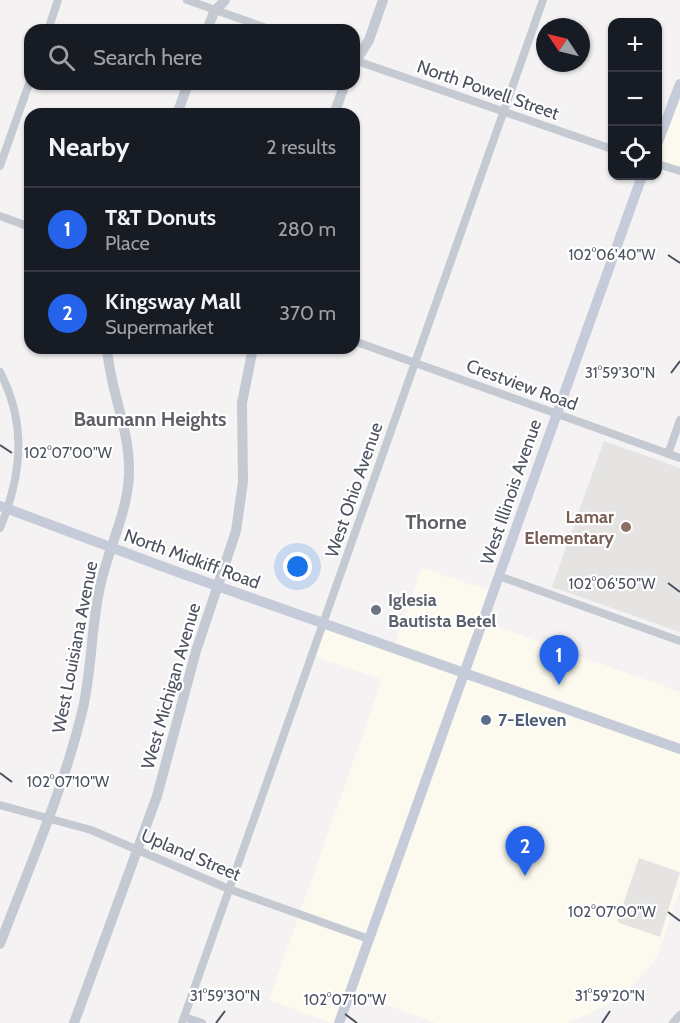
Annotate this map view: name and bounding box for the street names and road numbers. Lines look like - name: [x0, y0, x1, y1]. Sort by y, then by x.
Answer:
- street label: North Powell Street: [414, 55, 562, 125]
- street label: Crestview Road: [463, 355, 581, 415]
- street label: West Illinois Avenue: [476, 416, 546, 568]
- street label: West Ohio Avenue: [321, 420, 387, 560]
- street label: North Midkiff Road: [121, 524, 263, 594]
- street label: West Louisiana Avenue: [48, 559, 102, 735]
- street label: West Michigan Avenue: [137, 600, 205, 772]
- street label: Upland Street: [138, 824, 244, 886]

